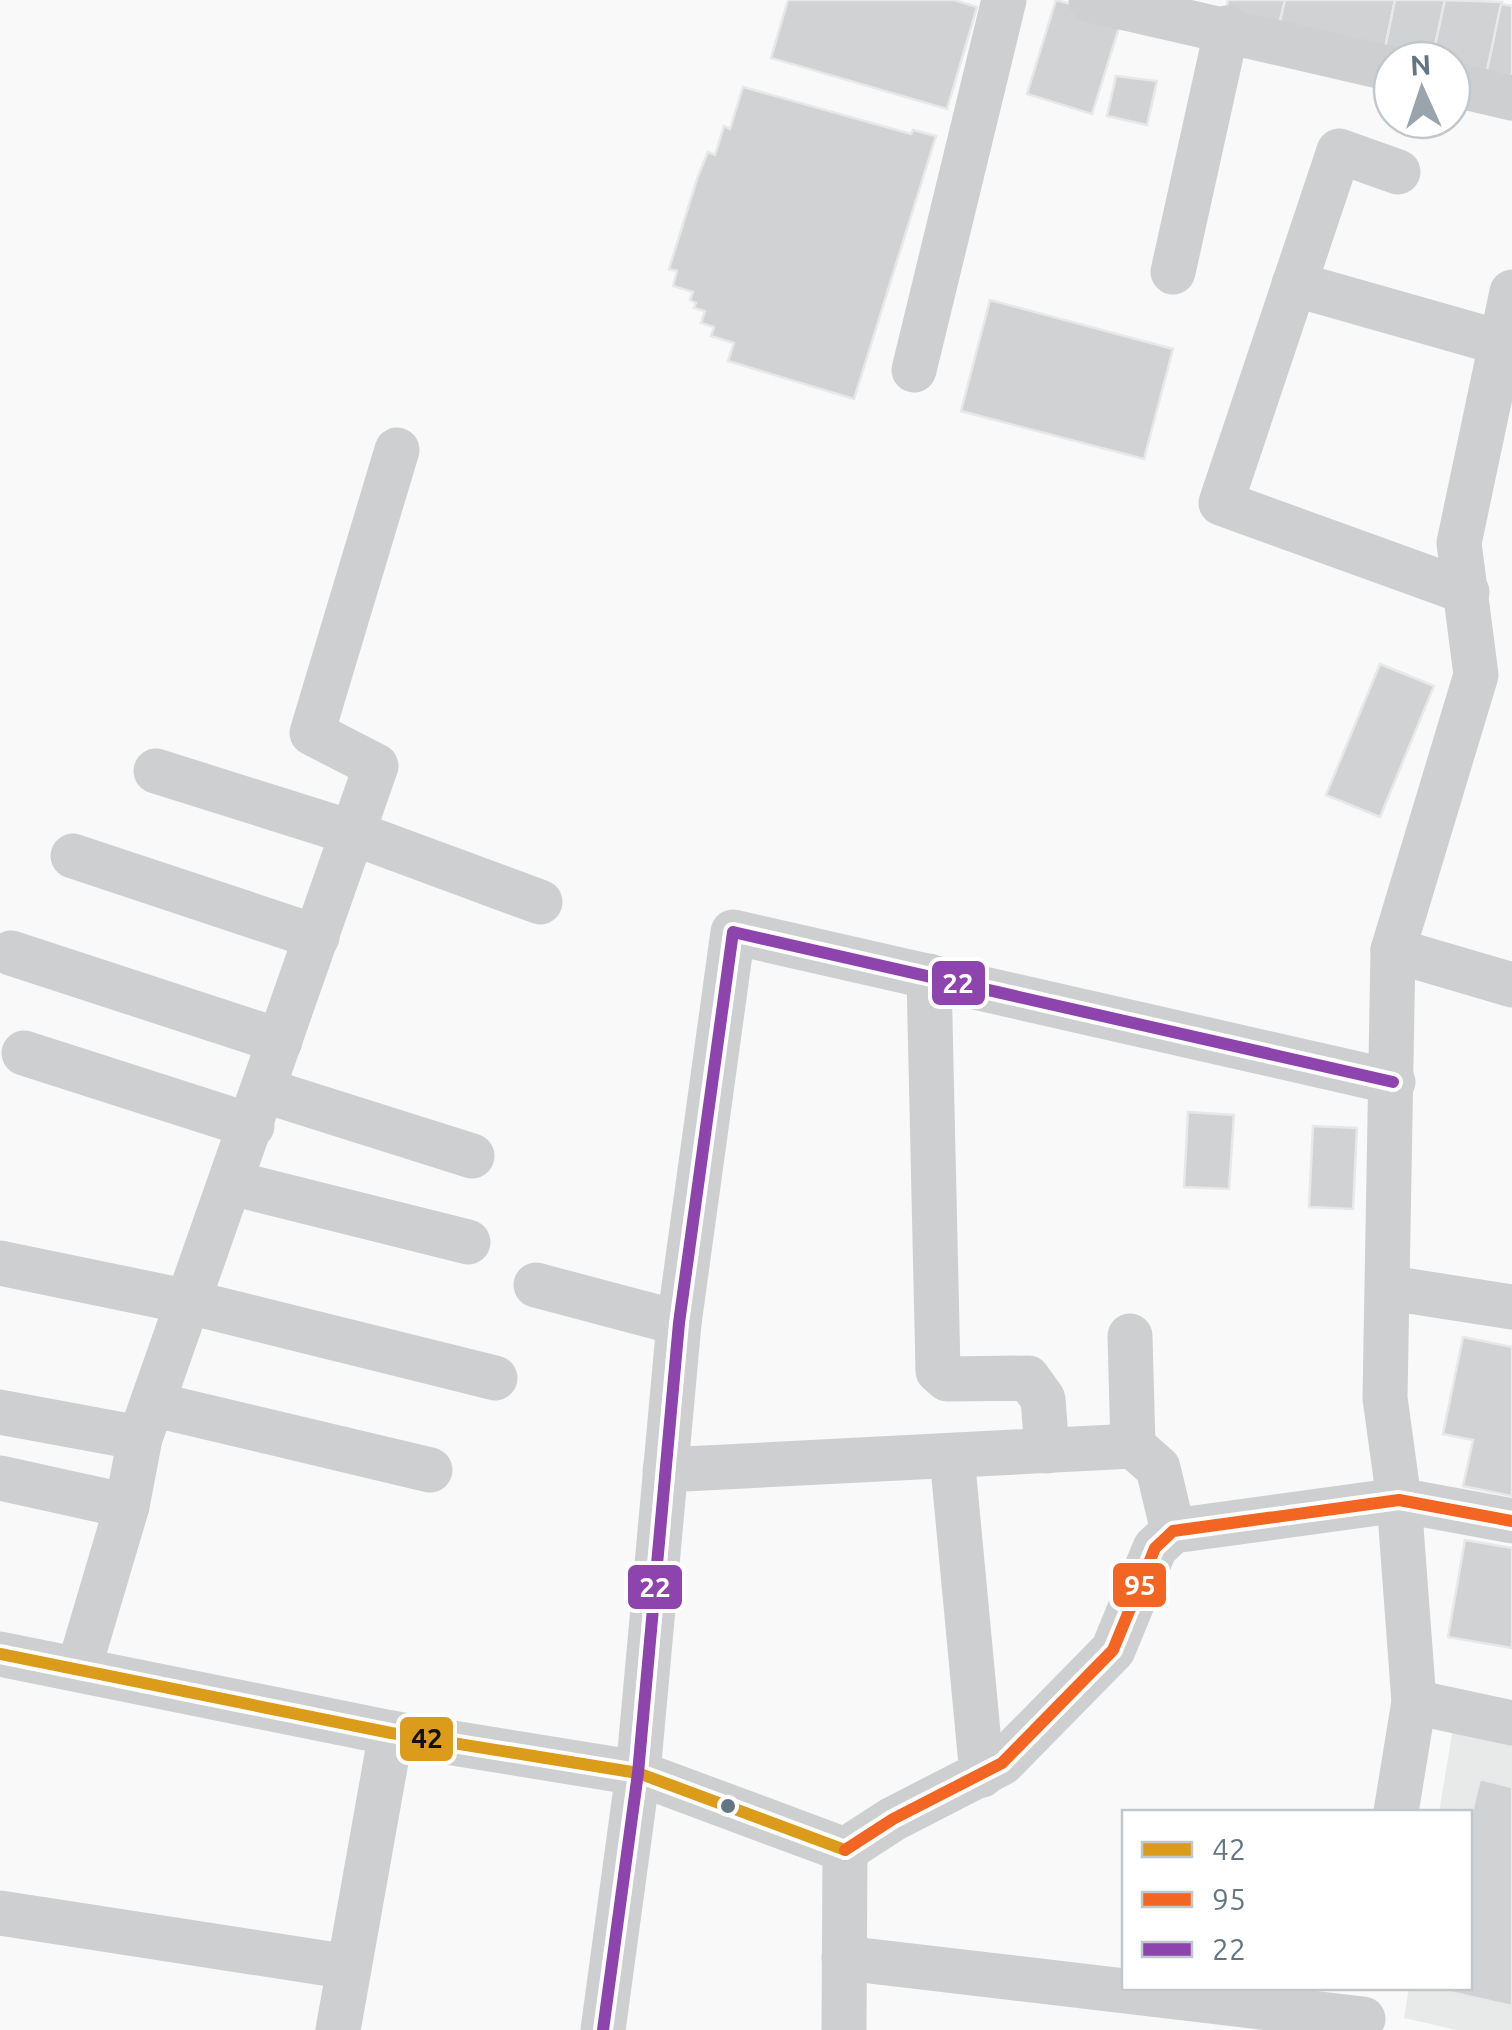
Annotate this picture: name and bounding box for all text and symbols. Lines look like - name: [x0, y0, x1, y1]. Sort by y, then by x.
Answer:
- north arrow: [1372, 40, 1472, 140]
- text: N: [1409, 49, 1432, 81]
- line badge: 22: [930, 959, 987, 1007]
- text: 22: [942, 967, 974, 998]
- line badge: 95: [1111, 1561, 1168, 1609]
- line badge: 22: [626, 1563, 684, 1611]
- text: 95: [1124, 1569, 1156, 1600]
- text: 22: [639, 1571, 671, 1602]
- line badge: 42: [398, 1715, 455, 1763]
- text: 42: [411, 1722, 443, 1753]
- unlabelled marker: [718, 1796, 738, 1816]
- legend: [1122, 1810, 1472, 1990]
- text: 42: [1212, 1832, 1246, 1866]
- text: 95: [1212, 1882, 1246, 1916]
- text: 22: [1212, 1932, 1246, 1966]

